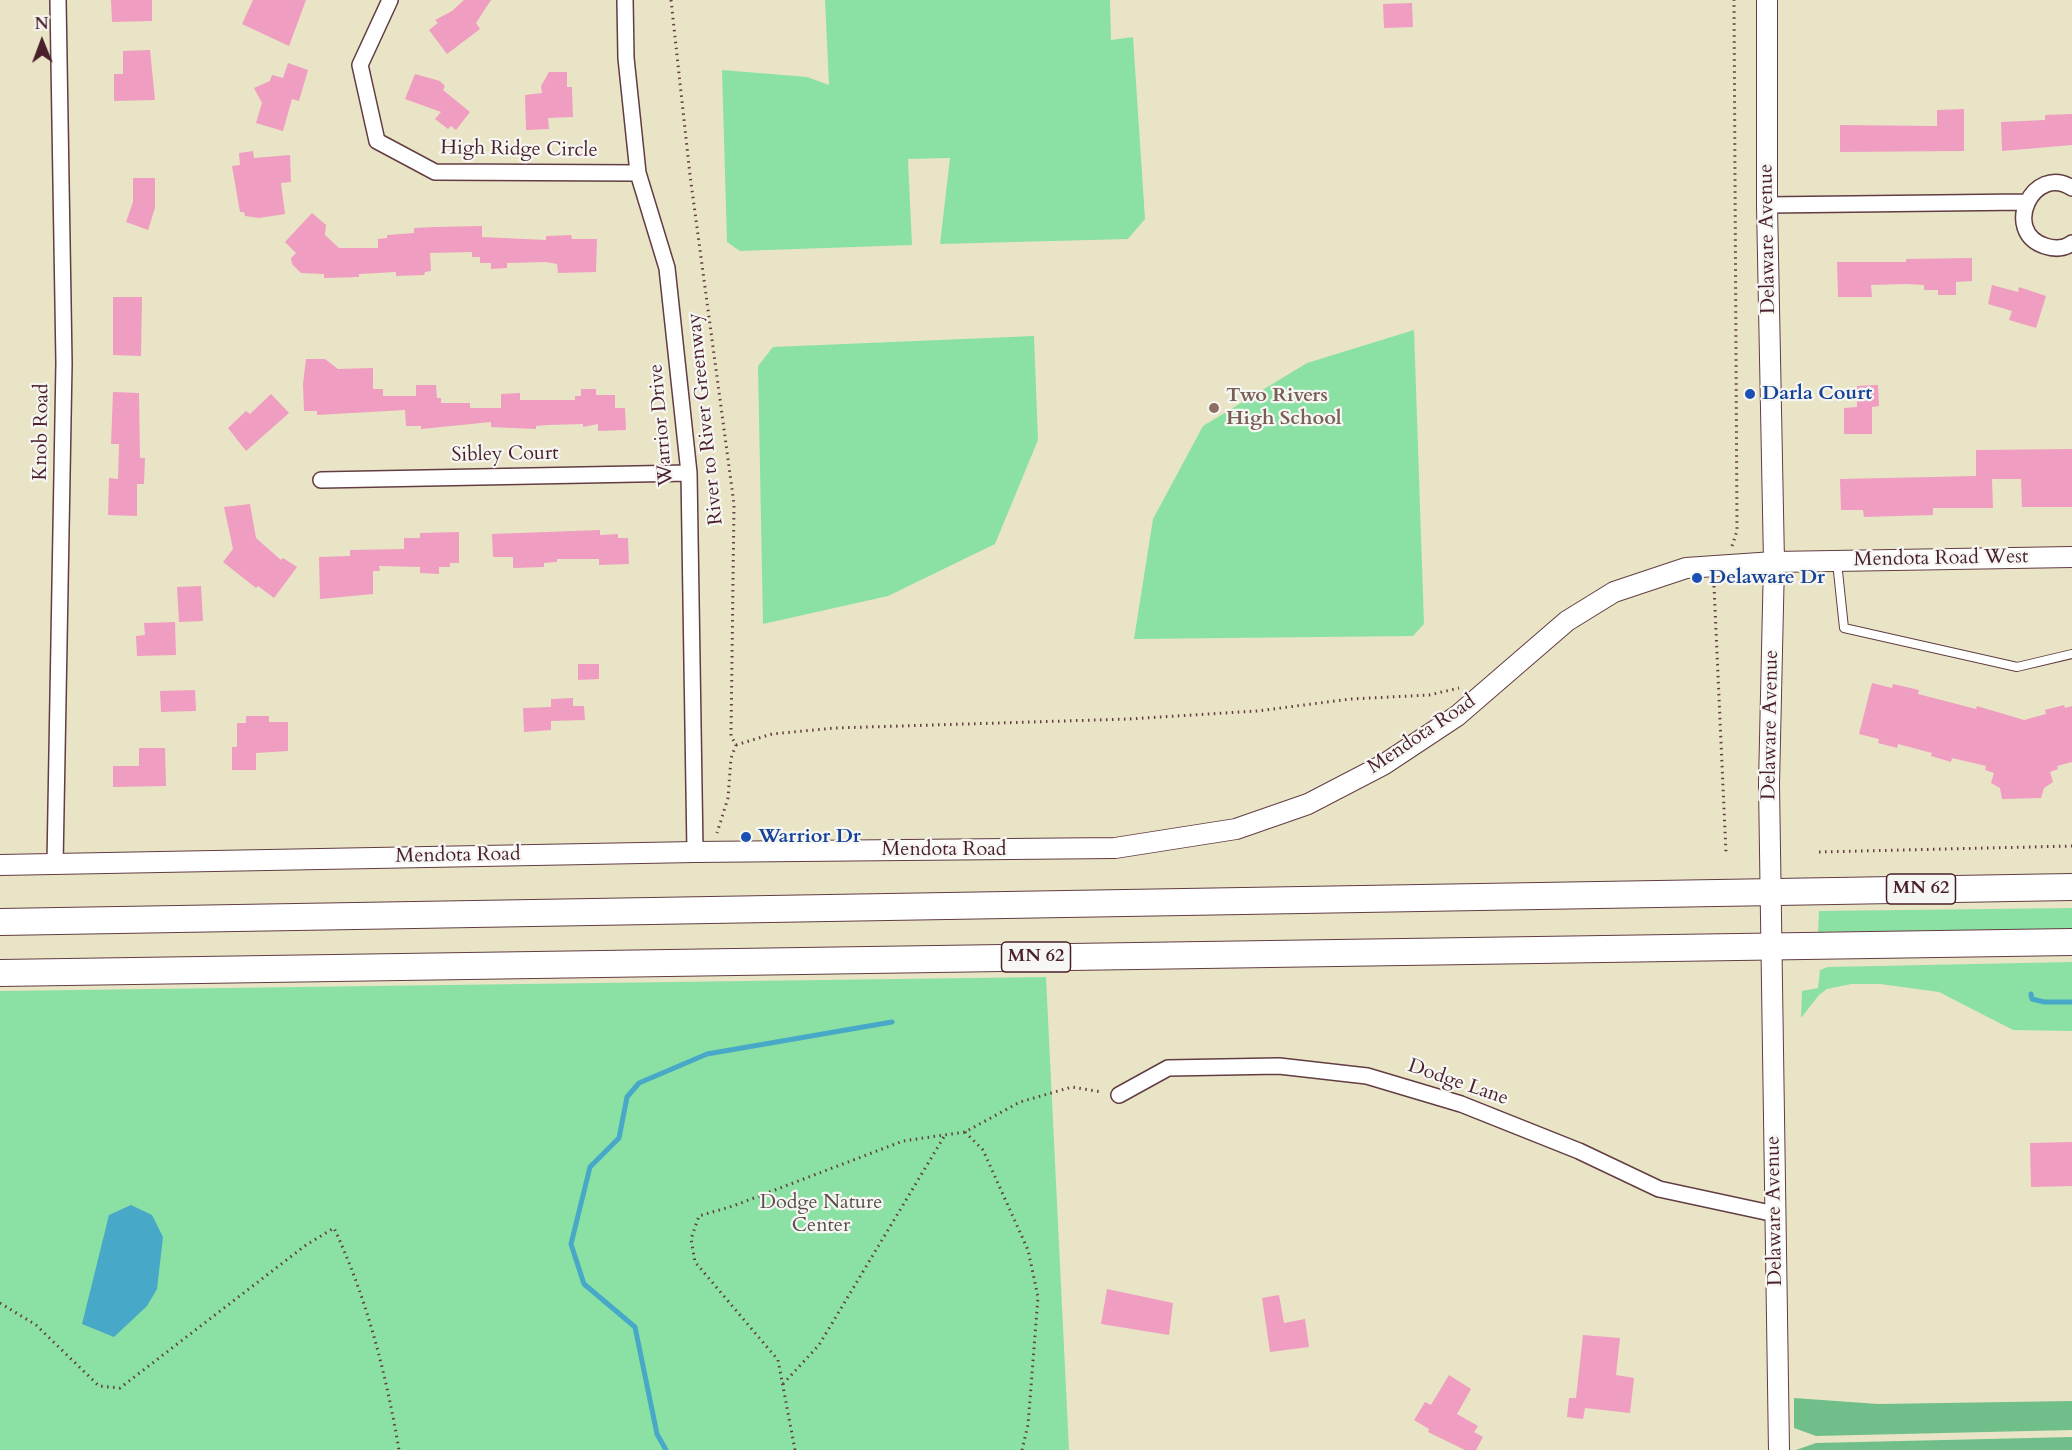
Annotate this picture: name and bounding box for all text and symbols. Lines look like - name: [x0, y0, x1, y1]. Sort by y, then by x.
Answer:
- north arrow: [12, 12, 72, 72]
- text: N: [35, 13, 49, 35]
- street label: High Ridge Circle: [440, 137, 598, 163]
- street label: Delaware Avenue: [1755, 164, 1781, 314]
- street label: River to River Greenway: [683, 312, 729, 526]
- street label: Warrior Drive: [645, 363, 679, 487]
- place label: Darla Court: [1762, 382, 1872, 406]
- street label: Knob Road: [29, 383, 55, 481]
- place label: Two Rivers High School: [1226, 384, 1342, 431]
- marker: Darla Court: [1743, 387, 1757, 401]
- marker: Two Rivers High School: [1207, 401, 1221, 415]
- street label: Sibley Court: [451, 442, 559, 468]
- street label: Mendota Road West: [1854, 545, 2028, 573]
- place label: Delaware Dr: [1709, 566, 1825, 590]
- marker: Delaware Dr: [1690, 571, 1704, 585]
- street label: Delaware Avenue: [1758, 650, 1784, 800]
- street label: Mendota Road: [1363, 690, 1481, 780]
- place label: Warrior Dr: [758, 825, 861, 849]
- marker: Warrior Dr: [739, 830, 753, 844]
- street label: Mendota Road: [881, 838, 1007, 862]
- street label: Mendota Road: [395, 843, 521, 869]
- road number: MN 62: [1886, 874, 1956, 904]
- road number: MN 62: [1002, 942, 1070, 972]
- street label: Dodge Lane: [1405, 1055, 1511, 1111]
- street label: Delaware Avenue: [1762, 1136, 1788, 1286]
- park label: Dodge Nature Center: [760, 1191, 882, 1238]

